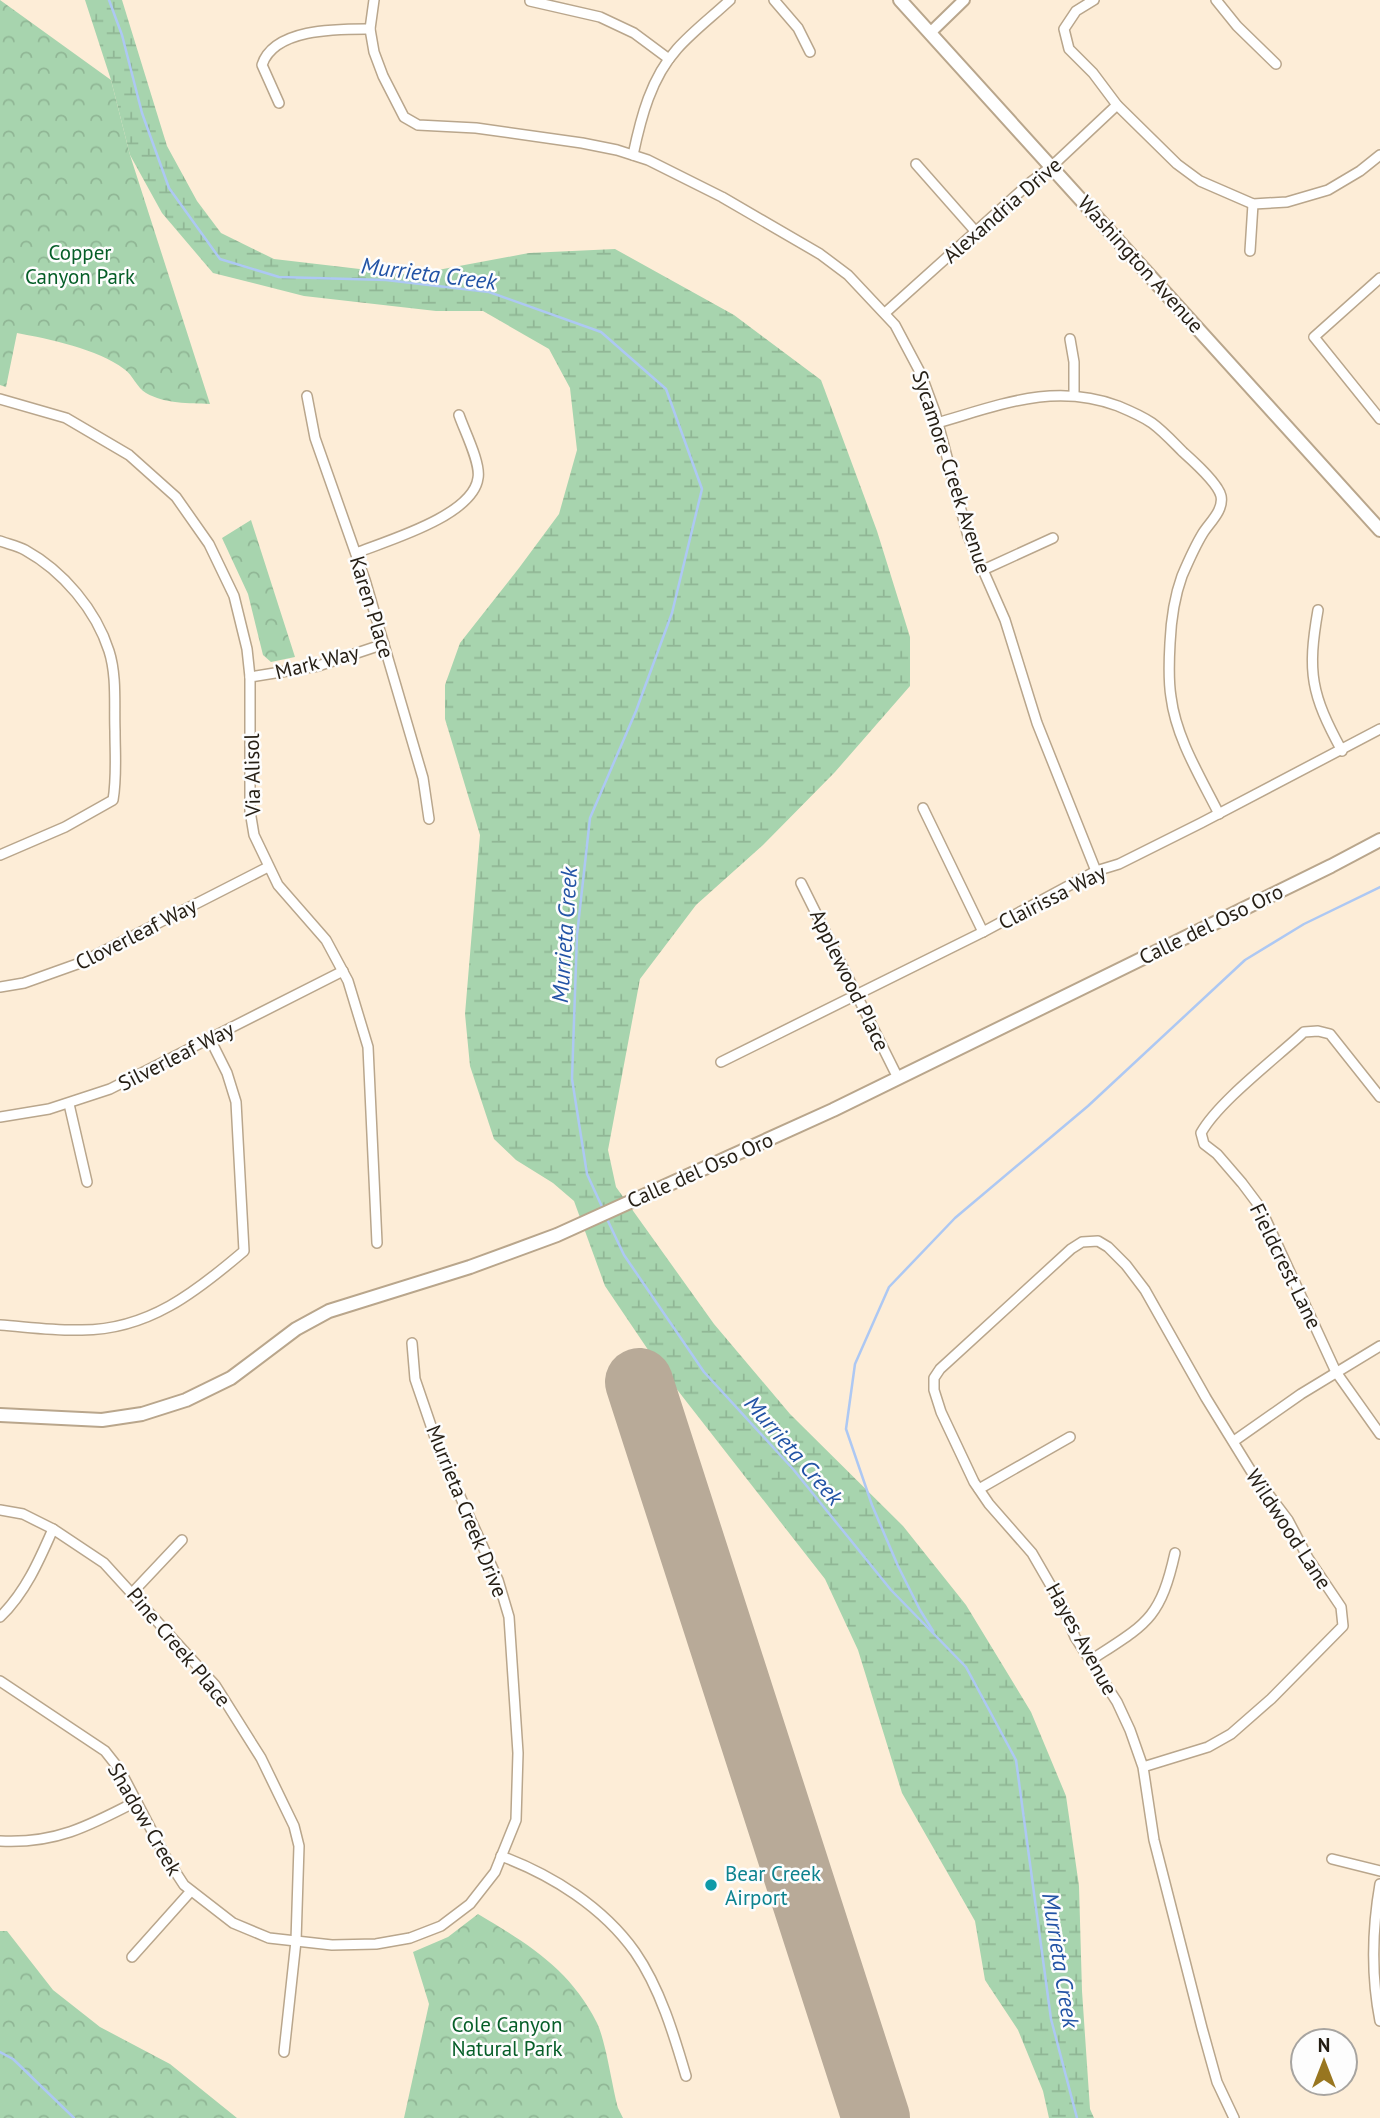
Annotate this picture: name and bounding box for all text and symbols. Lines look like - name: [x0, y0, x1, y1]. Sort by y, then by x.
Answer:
- street label: Alexandria Drive: [937, 151, 1067, 269]
- street label: Washington Avenue: [1072, 190, 1210, 338]
- park label: Copper Canyon Park: [25, 239, 135, 290]
- water label: Murrieta Creek: [360, 250, 500, 296]
- street label: Sycamore Creek Avenue: [906, 367, 998, 577]
- street label: Karen Place: [344, 553, 400, 661]
- street label: Mark Way: [272, 639, 362, 685]
- street label: Via Alisol: [238, 733, 266, 818]
- street label: Clairissa Way: [994, 858, 1110, 936]
- water label: Murrieta Creek: [545, 864, 583, 1004]
- street label: Calle del Oso Oro: [1134, 877, 1288, 971]
- street label: Cloverleaf Way: [71, 892, 201, 976]
- street label: Applewood Place: [804, 905, 896, 1055]
- street label: Silverleaf Way: [114, 1015, 239, 1097]
- street label: Calle del Oso Oro: [623, 1126, 777, 1214]
- street label: Fieldcrest Lane: [1244, 1199, 1328, 1333]
- water label: Murrieta Creek: [738, 1389, 851, 1512]
- street label: Murrieta Creek Drive: [420, 1421, 514, 1601]
- street label: Wildwood Lane: [1240, 1464, 1338, 1594]
- street label: Hayes Avenue: [1040, 1578, 1124, 1700]
- street label: Pine Creek Place: [121, 1582, 237, 1712]
- street label: Shadow Creek: [102, 1758, 188, 1880]
- place label: Bear Creek Airport: [725, 1860, 821, 1911]
- marker: Bear Creek Airport: [703, 1877, 719, 1893]
- water label: Murrieta Creek: [1036, 1890, 1086, 2031]
- park label: Cole Canyon Natural Park: [452, 2011, 562, 2062]
- north arrow: [1289, 2027, 1359, 2097]
- text: N: [1318, 2033, 1330, 2057]

